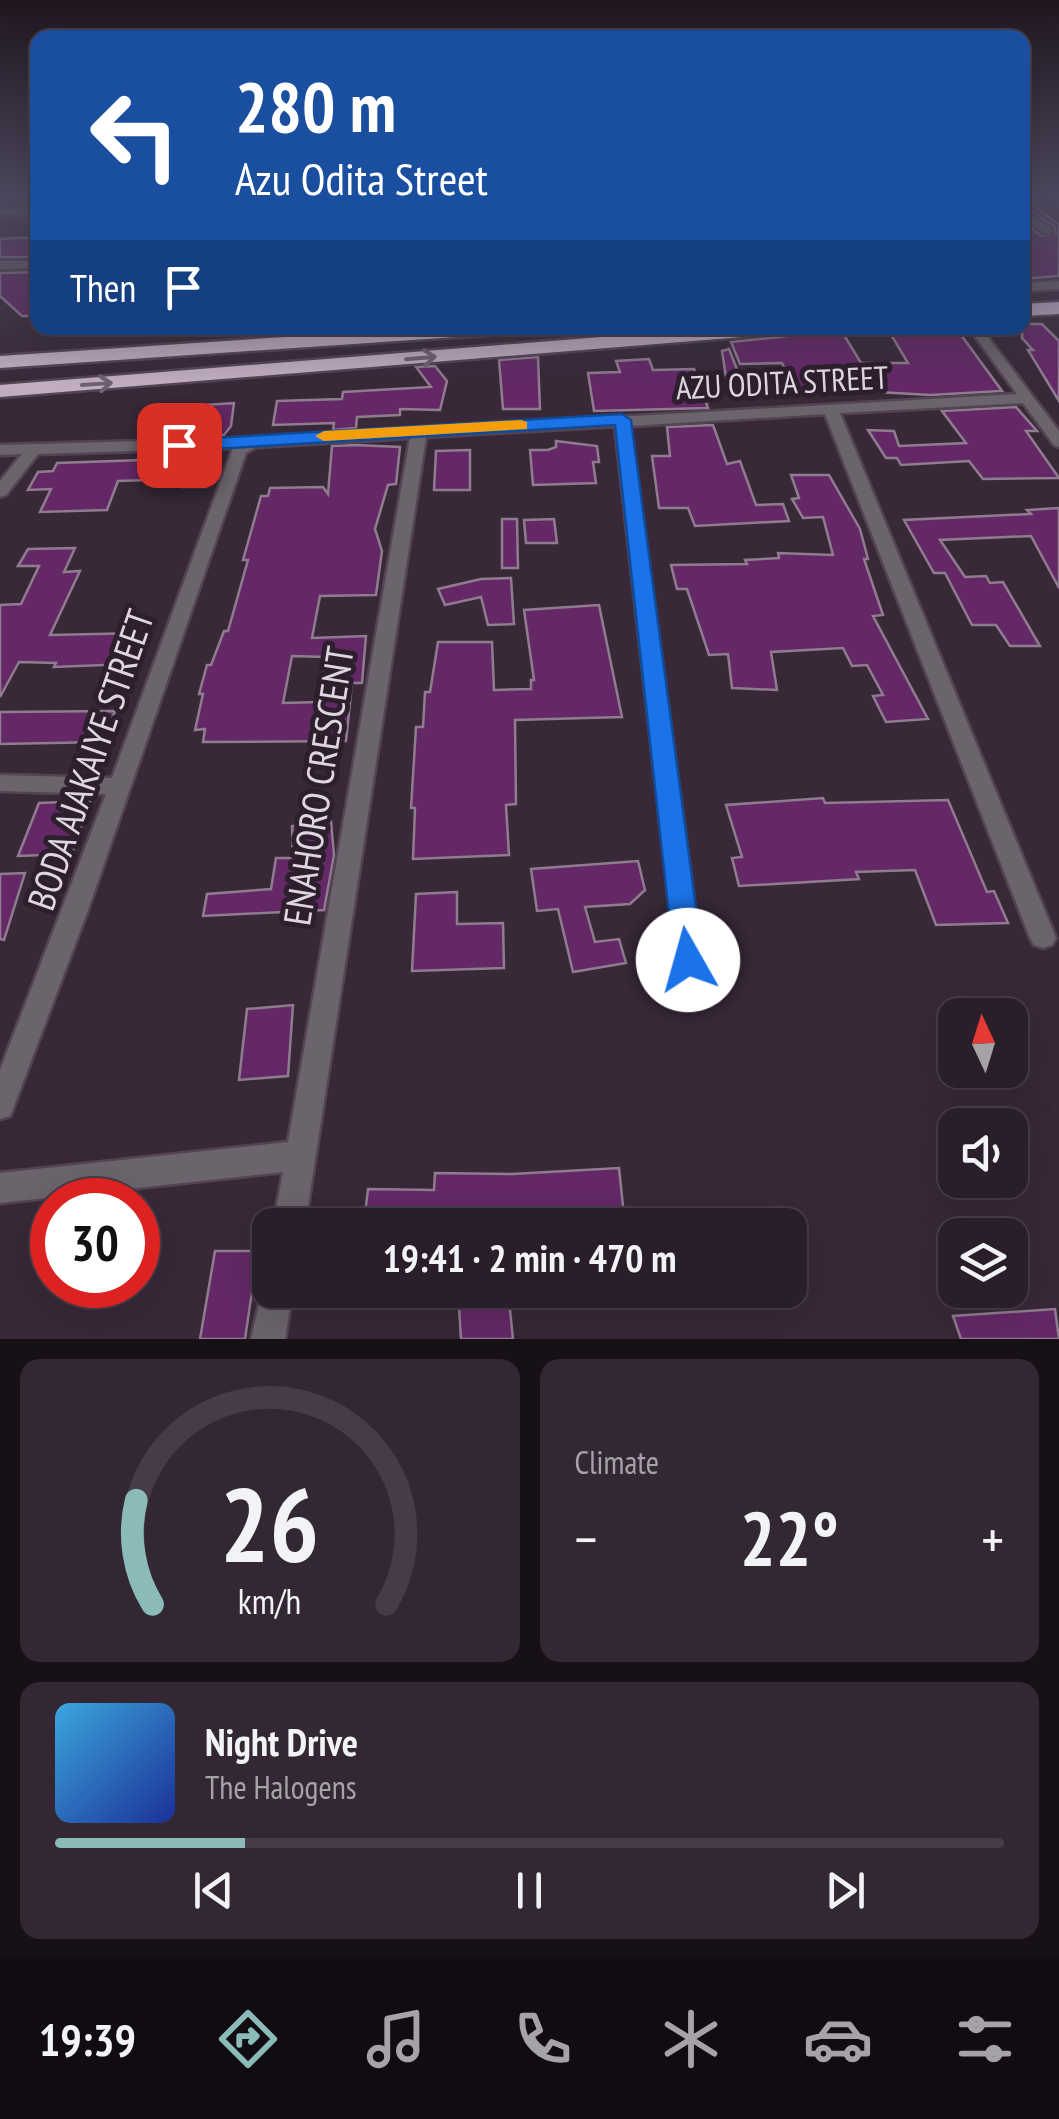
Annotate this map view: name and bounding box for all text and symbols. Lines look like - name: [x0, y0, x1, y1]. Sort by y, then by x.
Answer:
- text: 280 m: [235, 61, 396, 151]
- icon: left: [70, 70, 200, 200]
- text: Azu Odita Street: [235, 149, 488, 207]
- icon: arrive: [156, 260, 211, 315]
- text: Then: [70, 263, 136, 312]
- one-way arrow: [405, 348, 437, 367]
- street label: AZU ODITA STREET: [675, 355, 889, 409]
- one-way arrow: [81, 374, 113, 393]
- pin: [137, 403, 222, 488]
- icon: arrive: [152, 418, 207, 473]
- street label: BODA AJAKAIYE STREET: [15, 603, 164, 916]
- street label: ENAHORO CRESCENT: [271, 643, 364, 929]
- position arrow: [636, 908, 740, 1012]
- north arrow: [938, 998, 1028, 1088]
- map controls: [938, 998, 1028, 1308]
- button: sound: [938, 1108, 1028, 1198]
- speed limit sign: 30: [30, 1178, 160, 1308]
- button: layers: [938, 1218, 1028, 1308]
- text: 19:41 · 2 min · 470 m: [383, 1233, 676, 1282]
- text: Climate: [575, 1441, 659, 1483]
- text: 26: [220, 1456, 319, 1591]
- text: 22°: [740, 1490, 839, 1587]
- text: −: [575, 1503, 597, 1574]
- text: +: [981, 1503, 1004, 1574]
- text: km/h: [238, 1578, 301, 1624]
- text: Night Drive: [205, 1717, 358, 1766]
- text: The Halogens: [205, 1766, 357, 1808]
- icon: previous: [186, 1863, 241, 1918]
- icon: pause: [502, 1863, 557, 1918]
- icon: next: [818, 1863, 873, 1918]
- icon: directions: [213, 2004, 283, 2074]
- icon: music: [361, 2004, 431, 2074]
- icon: phone: [508, 2004, 578, 2074]
- icon: climate: [656, 2004, 726, 2074]
- icon: car: [803, 2004, 873, 2074]
- icon: filters: [950, 2004, 1020, 2074]
- text: 19:39: [39, 2010, 136, 2068]

